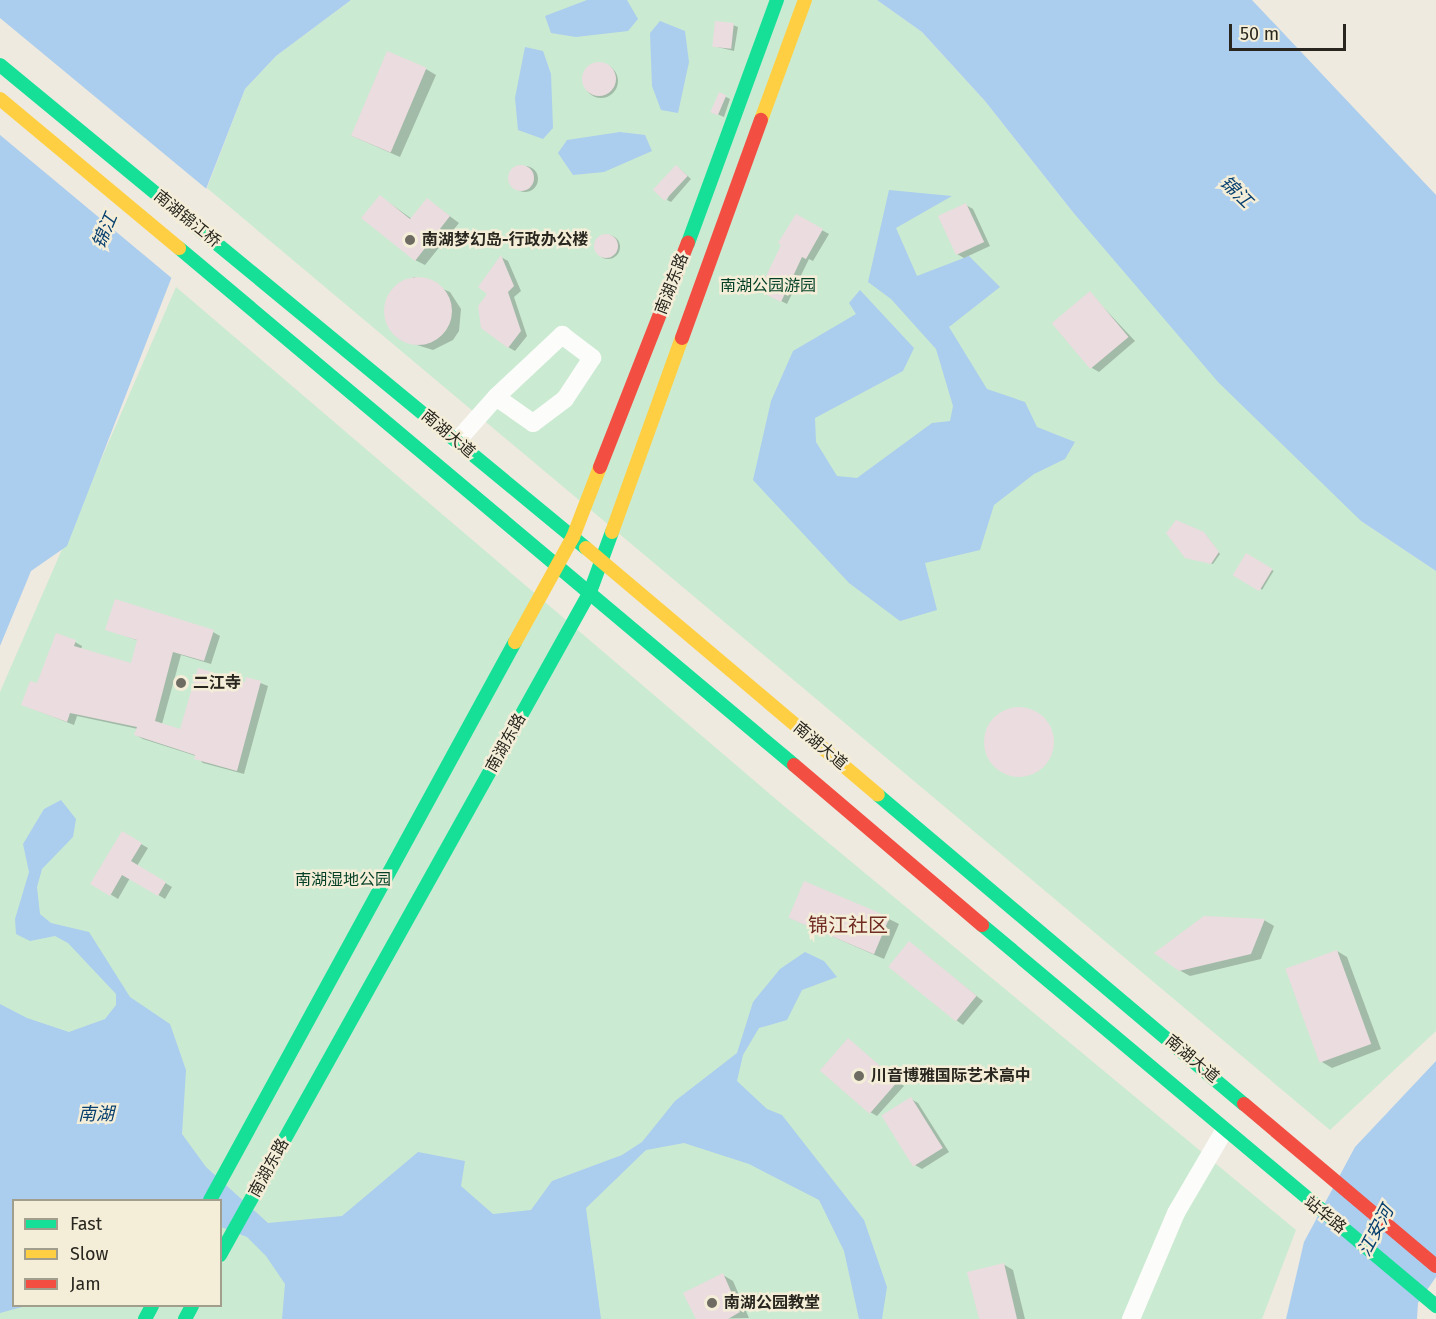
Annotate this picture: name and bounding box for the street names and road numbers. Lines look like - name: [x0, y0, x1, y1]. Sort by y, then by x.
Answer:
- street label: 南湖锦江桥: [150, 186, 224, 252]
- street label: 南湖东路: [652, 251, 692, 317]
- street label: 南湖大道: [417, 406, 479, 462]
- street label: 南湖东路: [482, 710, 530, 776]
- street label: 南湖大道: [789, 718, 851, 774]
- street label: 南湖大道: [1161, 1031, 1223, 1087]
- street label: 南湖东路: [245, 1135, 293, 1201]
- street label: 站华路: [1300, 1192, 1350, 1238]

